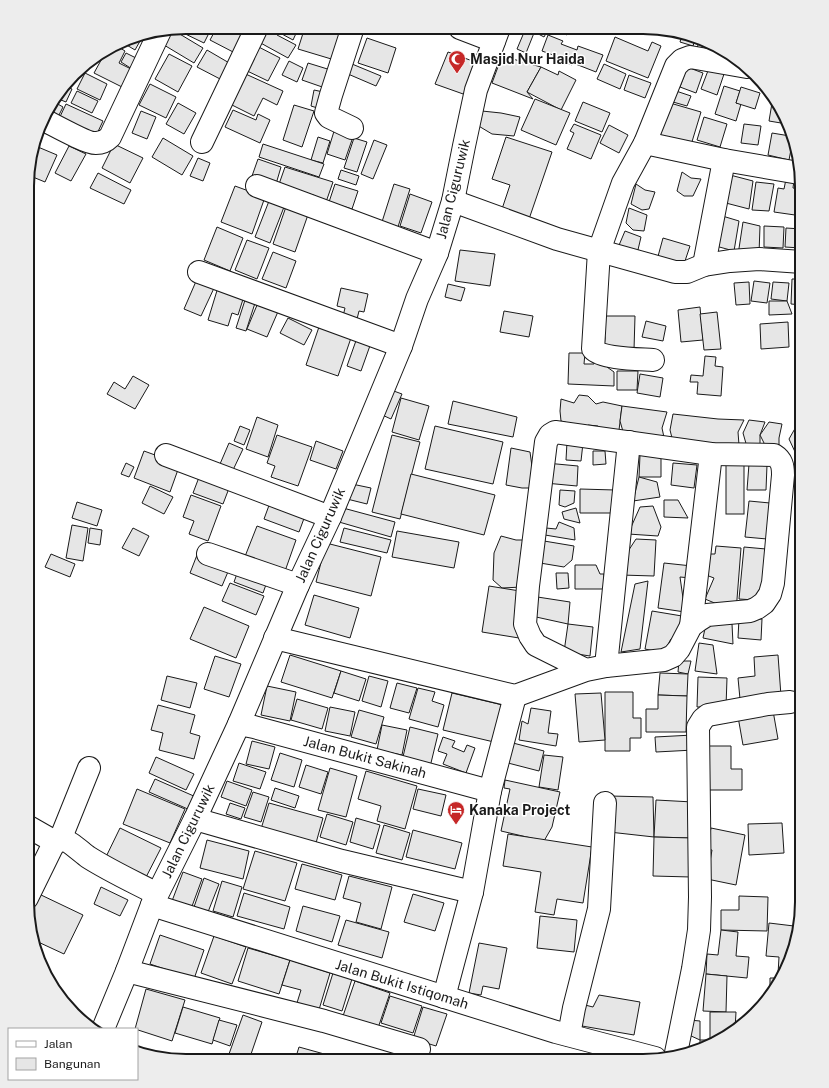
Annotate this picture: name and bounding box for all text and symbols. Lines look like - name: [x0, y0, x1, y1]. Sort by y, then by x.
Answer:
- mosque icon: Masjid Nur Haida: [447, 49, 467, 74]
- place label: Masjid Nur Haida: [470, 51, 585, 67]
- street label: Jalan Ciguruwik: [433, 137, 473, 241]
- street label: Jalan Ciguruwik: [292, 485, 348, 585]
- street label: Jalan Bukit Sakinah: [302, 733, 428, 781]
- street label: Jalan Ciguruwik: [158, 781, 218, 880]
- hotel icon: Kanaka Project: [446, 800, 466, 825]
- place label: Kanaka Project: [469, 802, 570, 818]
- street label: Jalan Bukit Istiqomah: [334, 956, 470, 1012]
- legend: [8, 1028, 138, 1080]
- text: Jalan: [44, 1037, 73, 1051]
- text: Bangunan: [44, 1057, 100, 1071]

